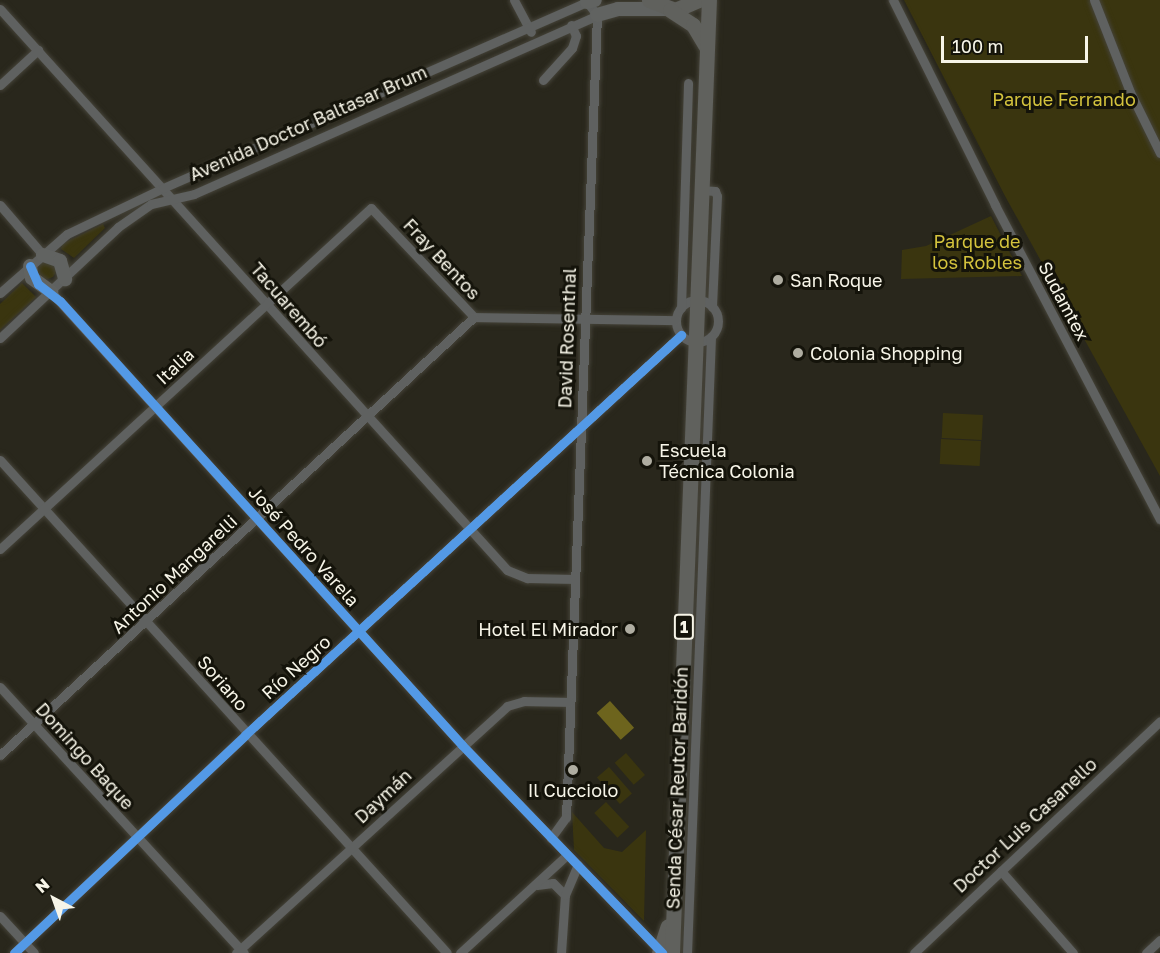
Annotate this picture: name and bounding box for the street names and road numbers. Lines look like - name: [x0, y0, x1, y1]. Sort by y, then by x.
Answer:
- street label: Avenida Doctor Baltasar Brum: [186, 61, 430, 185]
- street label: Fray Bentos: [399, 214, 485, 304]
- street label: Tacuarembó: [246, 258, 332, 352]
- street label: Sudamtex: [1034, 258, 1094, 344]
- street label: David Rosenthal: [554, 267, 580, 409]
- street label: Italia: [152, 343, 198, 389]
- street label: José Pedro Varela: [244, 481, 364, 611]
- street label: Antonio Mangarelli: [107, 510, 241, 638]
- road number: 1: [674, 614, 694, 640]
- street label: Río Negro: [257, 630, 335, 704]
- street label: Soriano: [193, 651, 253, 715]
- street label: Senda César Reutor Baridón: [662, 666, 692, 910]
- street label: Domingo Baque: [31, 698, 139, 814]
- street label: Doctor Luis Casanello: [949, 753, 1101, 897]
- street label: Daymán: [350, 764, 416, 828]

